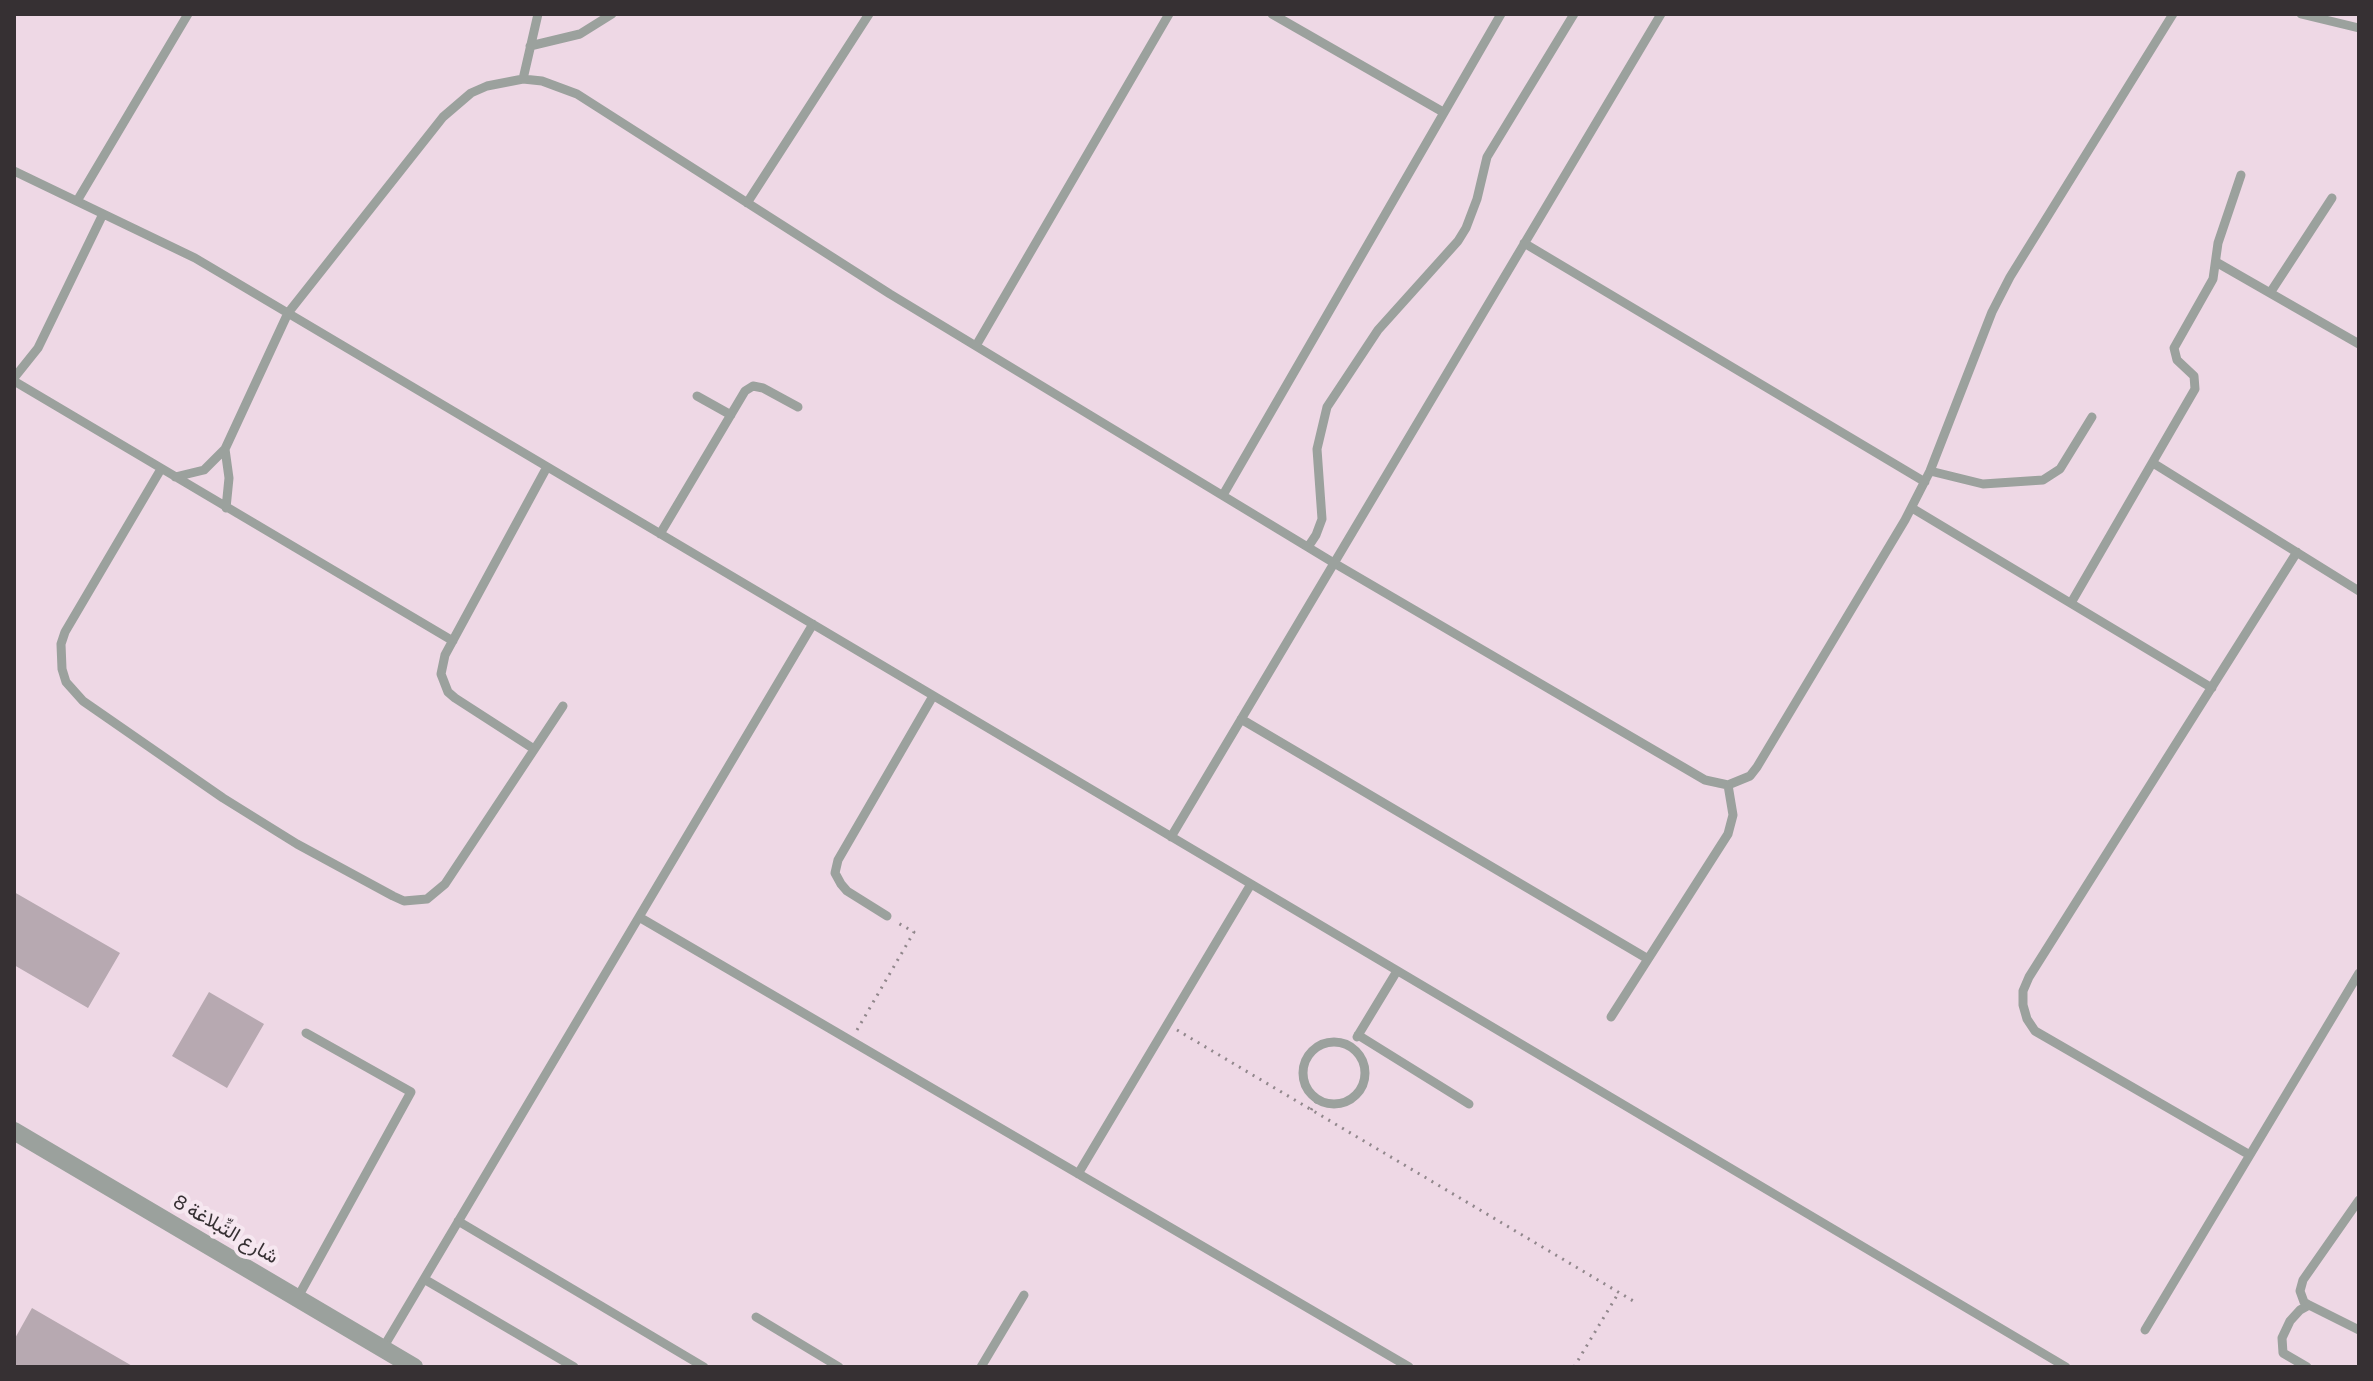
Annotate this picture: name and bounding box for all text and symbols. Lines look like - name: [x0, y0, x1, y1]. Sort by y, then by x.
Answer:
- street label: شارع التِّبلاغة 8: [169, 1189, 283, 1269]

